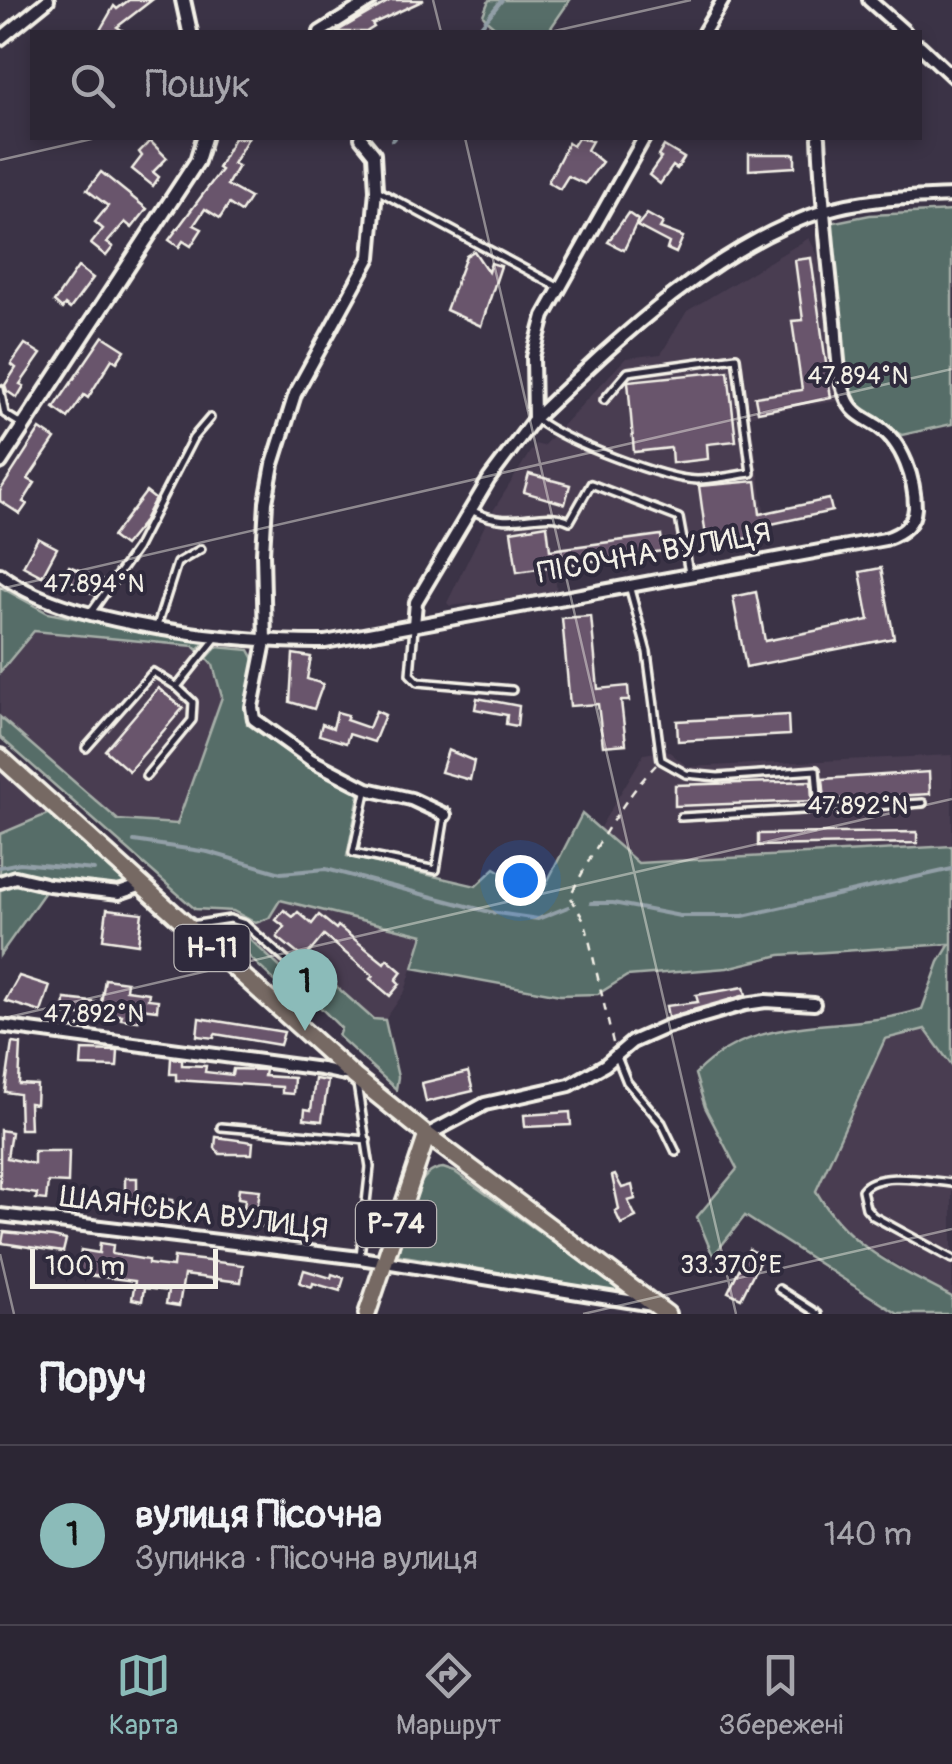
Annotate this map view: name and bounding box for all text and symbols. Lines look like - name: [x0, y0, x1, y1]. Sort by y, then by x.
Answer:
- search box: [30, 30, 922, 140]
- icon: search: [65, 58, 120, 113]
- text: Пошук: [145, 61, 251, 109]
- text: 47.894°N: [807, 361, 909, 392]
- street label: ПІСОЧНА ВУЛИЦЯ: [534, 514, 774, 592]
- text: 47.894°N: [43, 569, 145, 600]
- text: 47.892°N: [808, 791, 908, 822]
- your location: [495, 855, 546, 906]
- road number: Н-11: [174, 925, 250, 971]
- pin: 1: [272, 948, 338, 1031]
- text: 47.892°N: [44, 999, 144, 1030]
- street label: ШАЯНСЬКА ВУЛИЦЯ: [58, 1178, 330, 1248]
- road number: Р-74: [356, 1201, 436, 1247]
- scale bar: [30, 1244, 218, 1288]
- text: 100 m: [45, 1249, 125, 1284]
- text: 33.370°E: [680, 1250, 782, 1281]
- text: Поруч: [40, 1353, 147, 1405]
- text: вулиця Пісочна: [135, 1491, 382, 1539]
- text: 1: [66, 1515, 79, 1555]
- text: 140 m: [824, 1515, 912, 1555]
- text: Зупинка · Пісочна вулиця: [135, 1539, 478, 1579]
- tab: Карта: [109, 1648, 178, 1743]
- tab: Маршрут: [396, 1648, 501, 1743]
- tab: Збережені: [719, 1648, 843, 1743]

